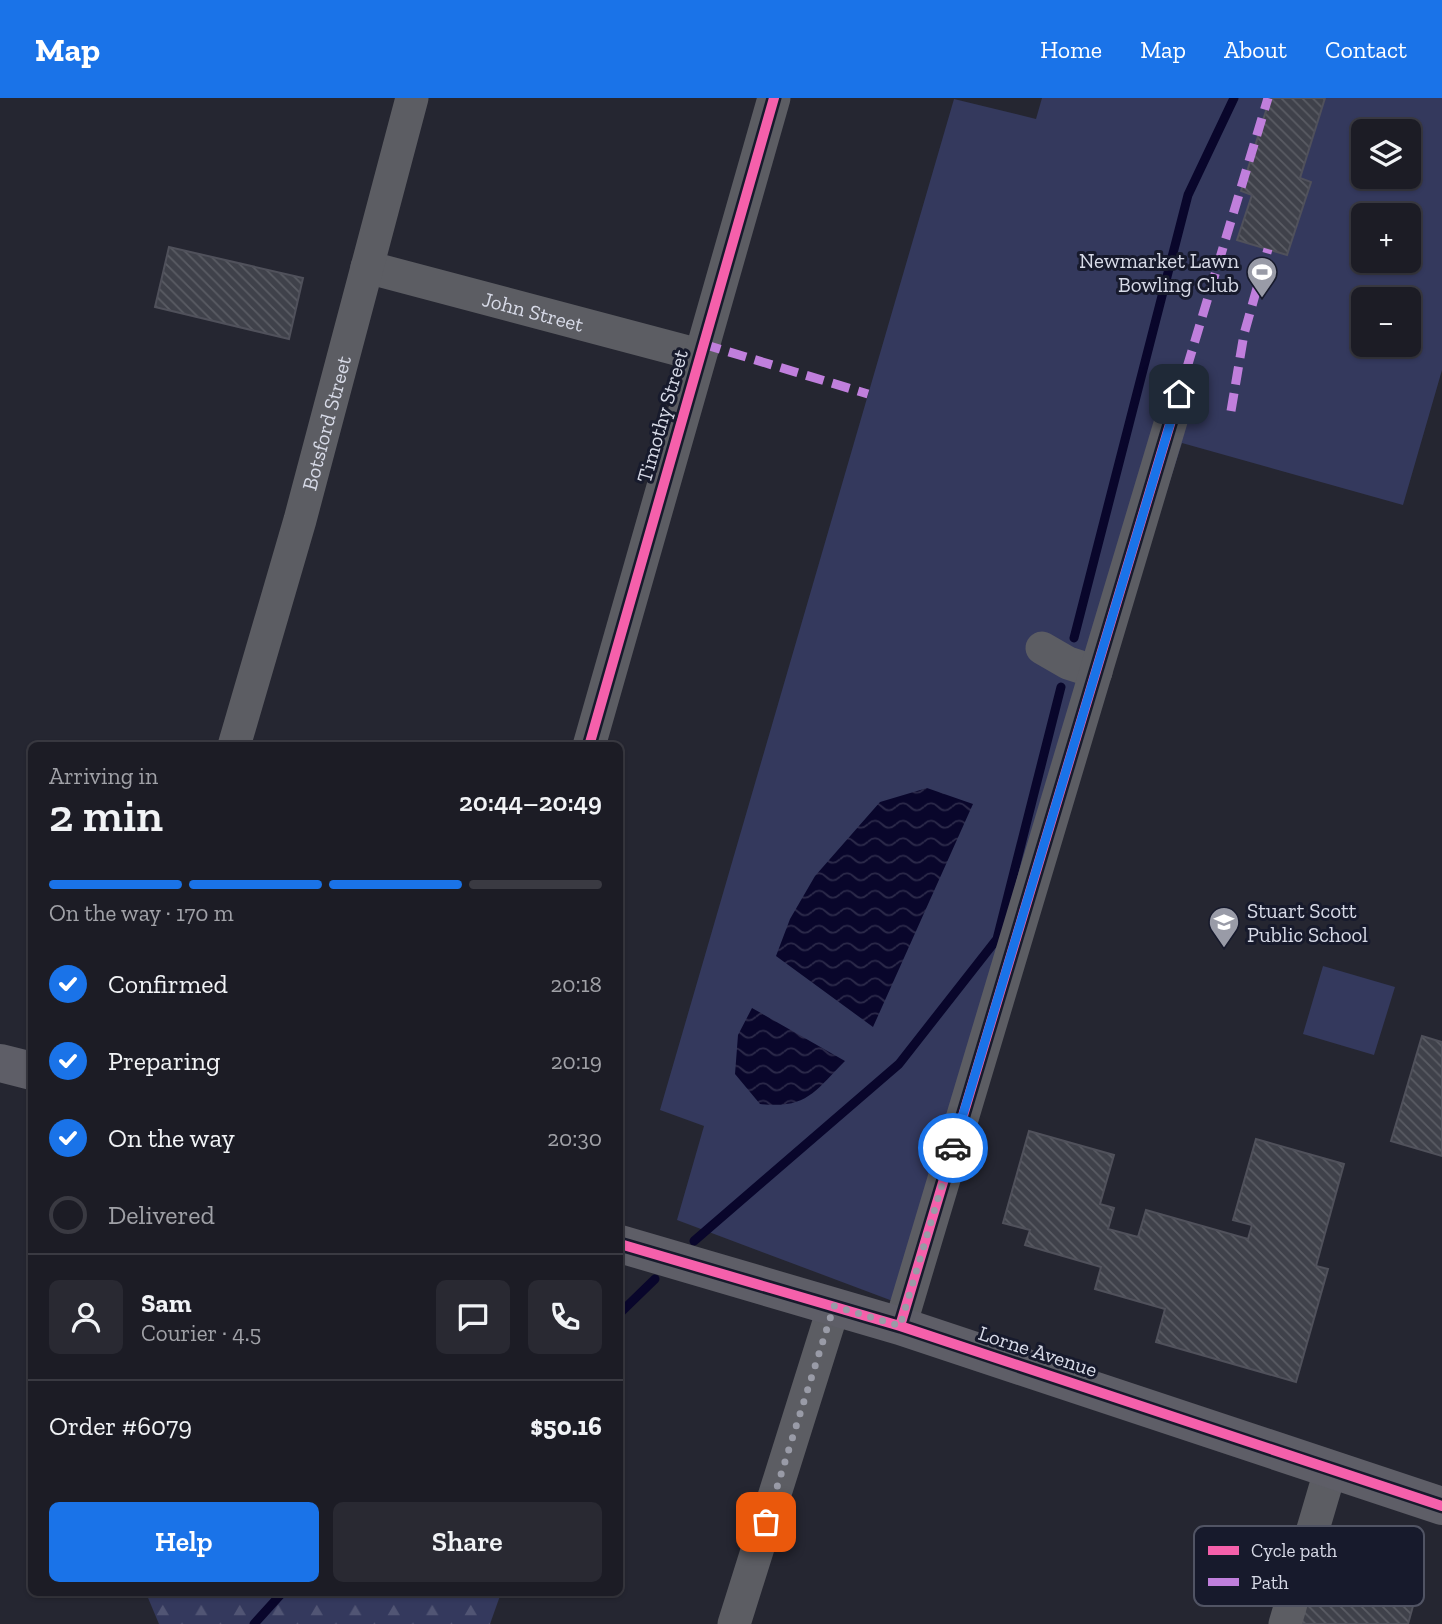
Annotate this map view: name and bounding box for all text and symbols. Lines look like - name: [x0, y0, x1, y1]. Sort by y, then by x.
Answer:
- text: Map: [35, 30, 100, 69]
- text: Home: [1040, 35, 1102, 64]
- text: Map: [1140, 35, 1186, 64]
- text: About: [1224, 35, 1287, 64]
- text: Contact: [1325, 35, 1407, 64]
- map controls: [1351, 119, 1421, 357]
- button: layers: [1351, 119, 1421, 189]
- button: +: [1351, 203, 1421, 273]
- place label: Newmarket Lawn Bowling Club: [1079, 248, 1239, 297]
- sports icon: Newmarket Lawn Bowling Club: [1245, 255, 1279, 299]
- street label: John Street: [480, 286, 587, 337]
- button: −: [1351, 287, 1421, 357]
- street label: Timothy Street: [631, 346, 693, 485]
- street label: Botsford Street: [296, 353, 356, 493]
- pin: [1149, 364, 1209, 424]
- icon: home: [1160, 375, 1198, 413]
- text: Arriving in: [49, 762, 158, 790]
- text: 20:44–20:49: [459, 786, 602, 818]
- text: 2 min: [49, 788, 163, 843]
- place label: Stuart Scott Public School: [1247, 898, 1368, 947]
- text: On the way · 170 m: [49, 899, 234, 927]
- school or university icon: Stuart Scott Public School: [1207, 905, 1241, 949]
- icon: check: [49, 965, 87, 1003]
- text: Confirmed: [108, 968, 228, 1000]
- text: 20:18: [551, 970, 602, 998]
- icon: check: [49, 1042, 87, 1080]
- text: Preparing: [108, 1045, 220, 1077]
- text: 20:19: [551, 1047, 602, 1075]
- courier: [918, 1113, 988, 1183]
- icon: check: [49, 1119, 87, 1157]
- text: On the way: [108, 1122, 235, 1154]
- text: 20:30: [547, 1124, 602, 1152]
- icon: car: [934, 1129, 972, 1167]
- text: Delivered: [108, 1199, 215, 1231]
- button: person: [49, 1280, 123, 1354]
- button: chat: [436, 1280, 510, 1354]
- button: phone: [528, 1280, 602, 1354]
- text: Sam: [141, 1287, 191, 1319]
- text: Courier · 4.5: [141, 1319, 261, 1347]
- street label: Lorne Avenue: [975, 1320, 1101, 1382]
- text: Order #6079: [49, 1410, 192, 1442]
- text: $50.16: [530, 1410, 602, 1442]
- pin: [736, 1492, 796, 1552]
- button: Help: [49, 1502, 319, 1582]
- button: Share: [333, 1502, 602, 1582]
- icon: bag: [747, 1503, 785, 1541]
- legend: [1194, 1526, 1424, 1606]
- text: Cycle path: [1251, 1539, 1337, 1562]
- text: Path: [1251, 1571, 1289, 1594]

